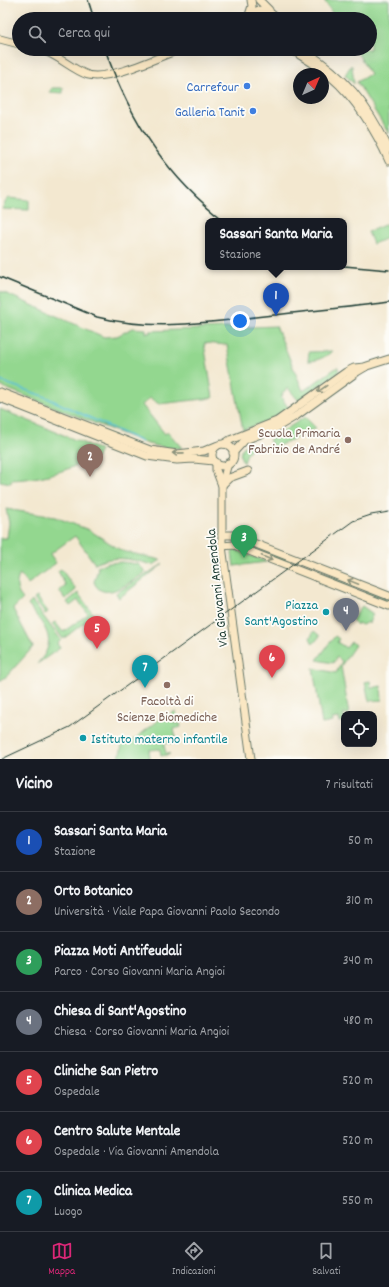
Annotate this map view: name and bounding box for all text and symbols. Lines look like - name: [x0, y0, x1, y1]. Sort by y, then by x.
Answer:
- search box: [12, 12, 377, 56]
- icon: search: [26, 23, 48, 45]
- text: Cerca qui: [58, 23, 110, 45]
- north arrow: [293, 68, 329, 104]
- place label: Carrefour: [187, 78, 240, 98]
- marker: Carrefour: [242, 81, 252, 91]
- place label: Galleria Tanit: [175, 103, 245, 123]
- marker: Galleria Tanit: [248, 106, 258, 116]
- popup: [205, 218, 347, 270]
- text: Sassari Santa Maria: [220, 224, 332, 246]
- text: Stazione: [220, 246, 261, 265]
- pin: 1: [263, 283, 289, 316]
- your location: [230, 311, 250, 331]
- one-way arrow: [316, 385, 327, 393]
- place label: Scuola Primaria Fabrizio de André: [248, 424, 340, 460]
- marker: Scuola Primaria Fabrizio de André: [343, 435, 353, 445]
- pin: 2: [77, 444, 103, 477]
- one-way arrow: [172, 449, 185, 457]
- pin: 3: [231, 525, 257, 558]
- street label: Via Giovanni Amendola: [202, 527, 234, 648]
- one-way arrow: [260, 555, 272, 562]
- one-way arrow: [347, 578, 359, 586]
- place label: Piazza Sant'Agostino: [245, 596, 318, 632]
- pin: 4: [333, 598, 359, 631]
- marker: Piazza Sant'Agostino: [321, 607, 331, 617]
- pin: 5: [84, 616, 110, 649]
- pin: 6: [259, 645, 285, 678]
- pin: 7: [132, 655, 158, 688]
- marker: Facoltà di Scienze Biomediche: [162, 680, 172, 690]
- place label: Facoltà di Scienze Biomediche: [117, 692, 217, 728]
- map controls: [341, 711, 377, 747]
- button: locate: [341, 711, 377, 747]
- place label: Istituto materno infantile: [91, 730, 228, 750]
- marker: Istituto materno infantile: [78, 733, 88, 743]
- text: Vicino: [16, 773, 53, 797]
- text: 7 risultati: [326, 776, 373, 795]
- text: Sassari Santa Maria: [54, 821, 167, 843]
- text: 1: [28, 832, 30, 851]
- text: 50 m: [348, 832, 373, 851]
- text: Stazione: [54, 843, 95, 862]
- text: Orto Botanico: [54, 881, 133, 903]
- text: 2: [26, 892, 32, 911]
- text: 310 m: [345, 892, 373, 911]
- text: Università · Viale Papa Giovanni Paolo Secondo: [54, 903, 280, 922]
- text: Piazza Moti Antifeudali: [54, 941, 182, 963]
- text: 3: [26, 952, 32, 971]
- text: 340 m: [343, 952, 373, 971]
- text: Parco · Corso Giovanni Maria Angioi: [54, 963, 225, 982]
- text: Chiesa di Sant'Agostino: [54, 1001, 186, 1023]
- text: 4: [26, 1012, 32, 1031]
- text: 480 m: [343, 1012, 373, 1031]
- text: Chiesa · Corso Giovanni Maria Angioi: [54, 1023, 229, 1042]
- text: Cliniche San Pietro: [54, 1061, 158, 1083]
- text: 5: [26, 1072, 32, 1091]
- text: 520 m: [342, 1072, 373, 1091]
- text: Ospedale: [54, 1083, 100, 1102]
- text: Centro Salute Mentale: [54, 1121, 180, 1143]
- text: 6: [26, 1132, 32, 1151]
- text: 520 m: [342, 1132, 373, 1151]
- text: Ospedale · Via Giovanni Amendola: [54, 1143, 219, 1162]
- text: Clinica Medica: [54, 1181, 132, 1203]
- text: 7: [27, 1192, 31, 1211]
- text: 550 m: [342, 1192, 373, 1211]
- text: Luogo: [54, 1203, 82, 1222]
- tab: Mappa: [48, 1240, 75, 1280]
- tab: Indicazioni: [172, 1240, 215, 1280]
- tab: Salvati: [312, 1240, 341, 1280]

